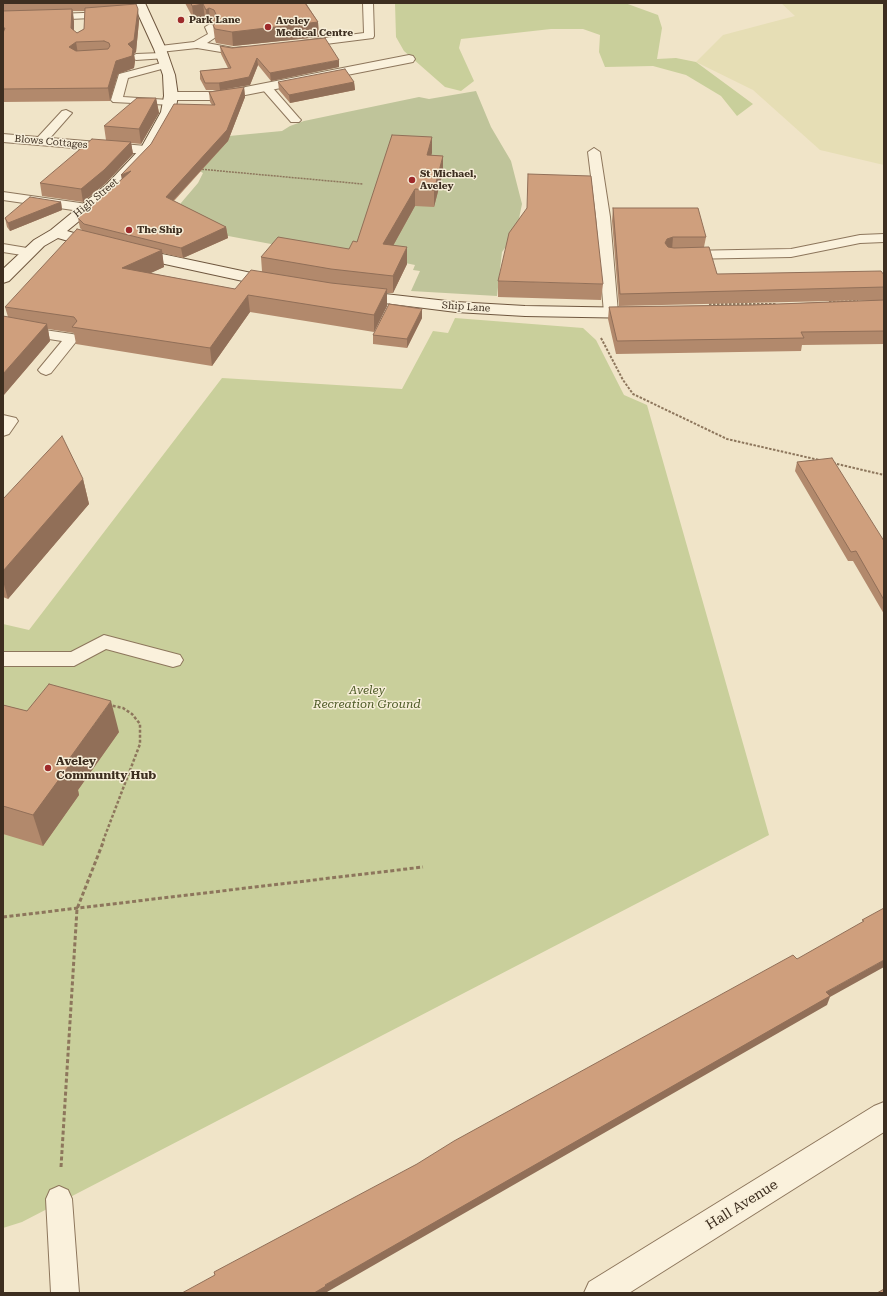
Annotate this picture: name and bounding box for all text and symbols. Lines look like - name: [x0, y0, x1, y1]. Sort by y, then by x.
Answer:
- place label: Park Lane: [189, 14, 240, 26]
- marker: Park Lane: [176, 15, 186, 25]
- place label: Aveley Medical Centre: [276, 15, 353, 38]
- marker: Aveley Medical Centre: [263, 22, 273, 32]
- street label: Blows Cottages: [14, 133, 88, 151]
- place label: St Michael, Aveley: [420, 168, 476, 192]
- marker: St Michael, Aveley: [407, 175, 417, 185]
- street label: High Street: [71, 176, 121, 220]
- place label: The Ship: [137, 224, 182, 236]
- marker: The Ship: [124, 225, 134, 235]
- street label: Ship Lane: [441, 299, 491, 315]
- park label: Aveley Recreation Ground: [313, 683, 421, 711]
- place label: Aveley Community Hub: [56, 754, 156, 782]
- marker: Aveley Community Hub: [43, 763, 53, 773]
- street label: Hall Avenue: [703, 1176, 781, 1234]

